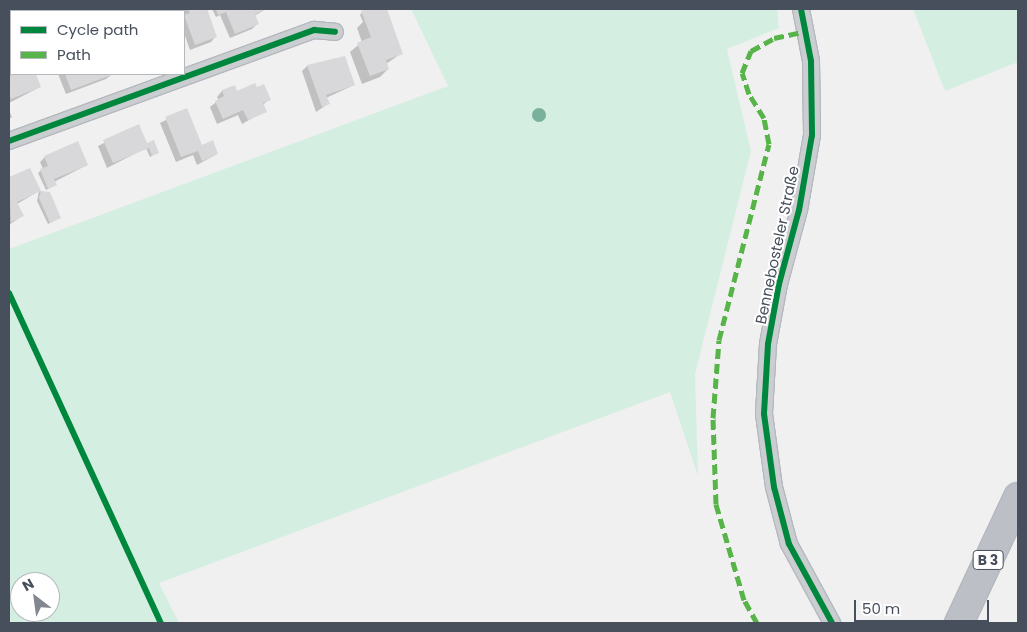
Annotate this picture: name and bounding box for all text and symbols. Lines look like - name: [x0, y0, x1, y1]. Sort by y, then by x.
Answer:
- legend: [10, 10, 185, 75]
- text: Cycle path: [57, 19, 138, 40]
- text: Path: [57, 44, 91, 65]
- street label: Bennebosteler Straße: [751, 164, 803, 326]
- road number: B 3: [972, 548, 1004, 572]
- north arrow: [10, 572, 60, 622]
- text: N: [18, 574, 38, 596]
- scale bar: [857, 590, 992, 622]
- text: 50 m: [862, 598, 900, 619]

